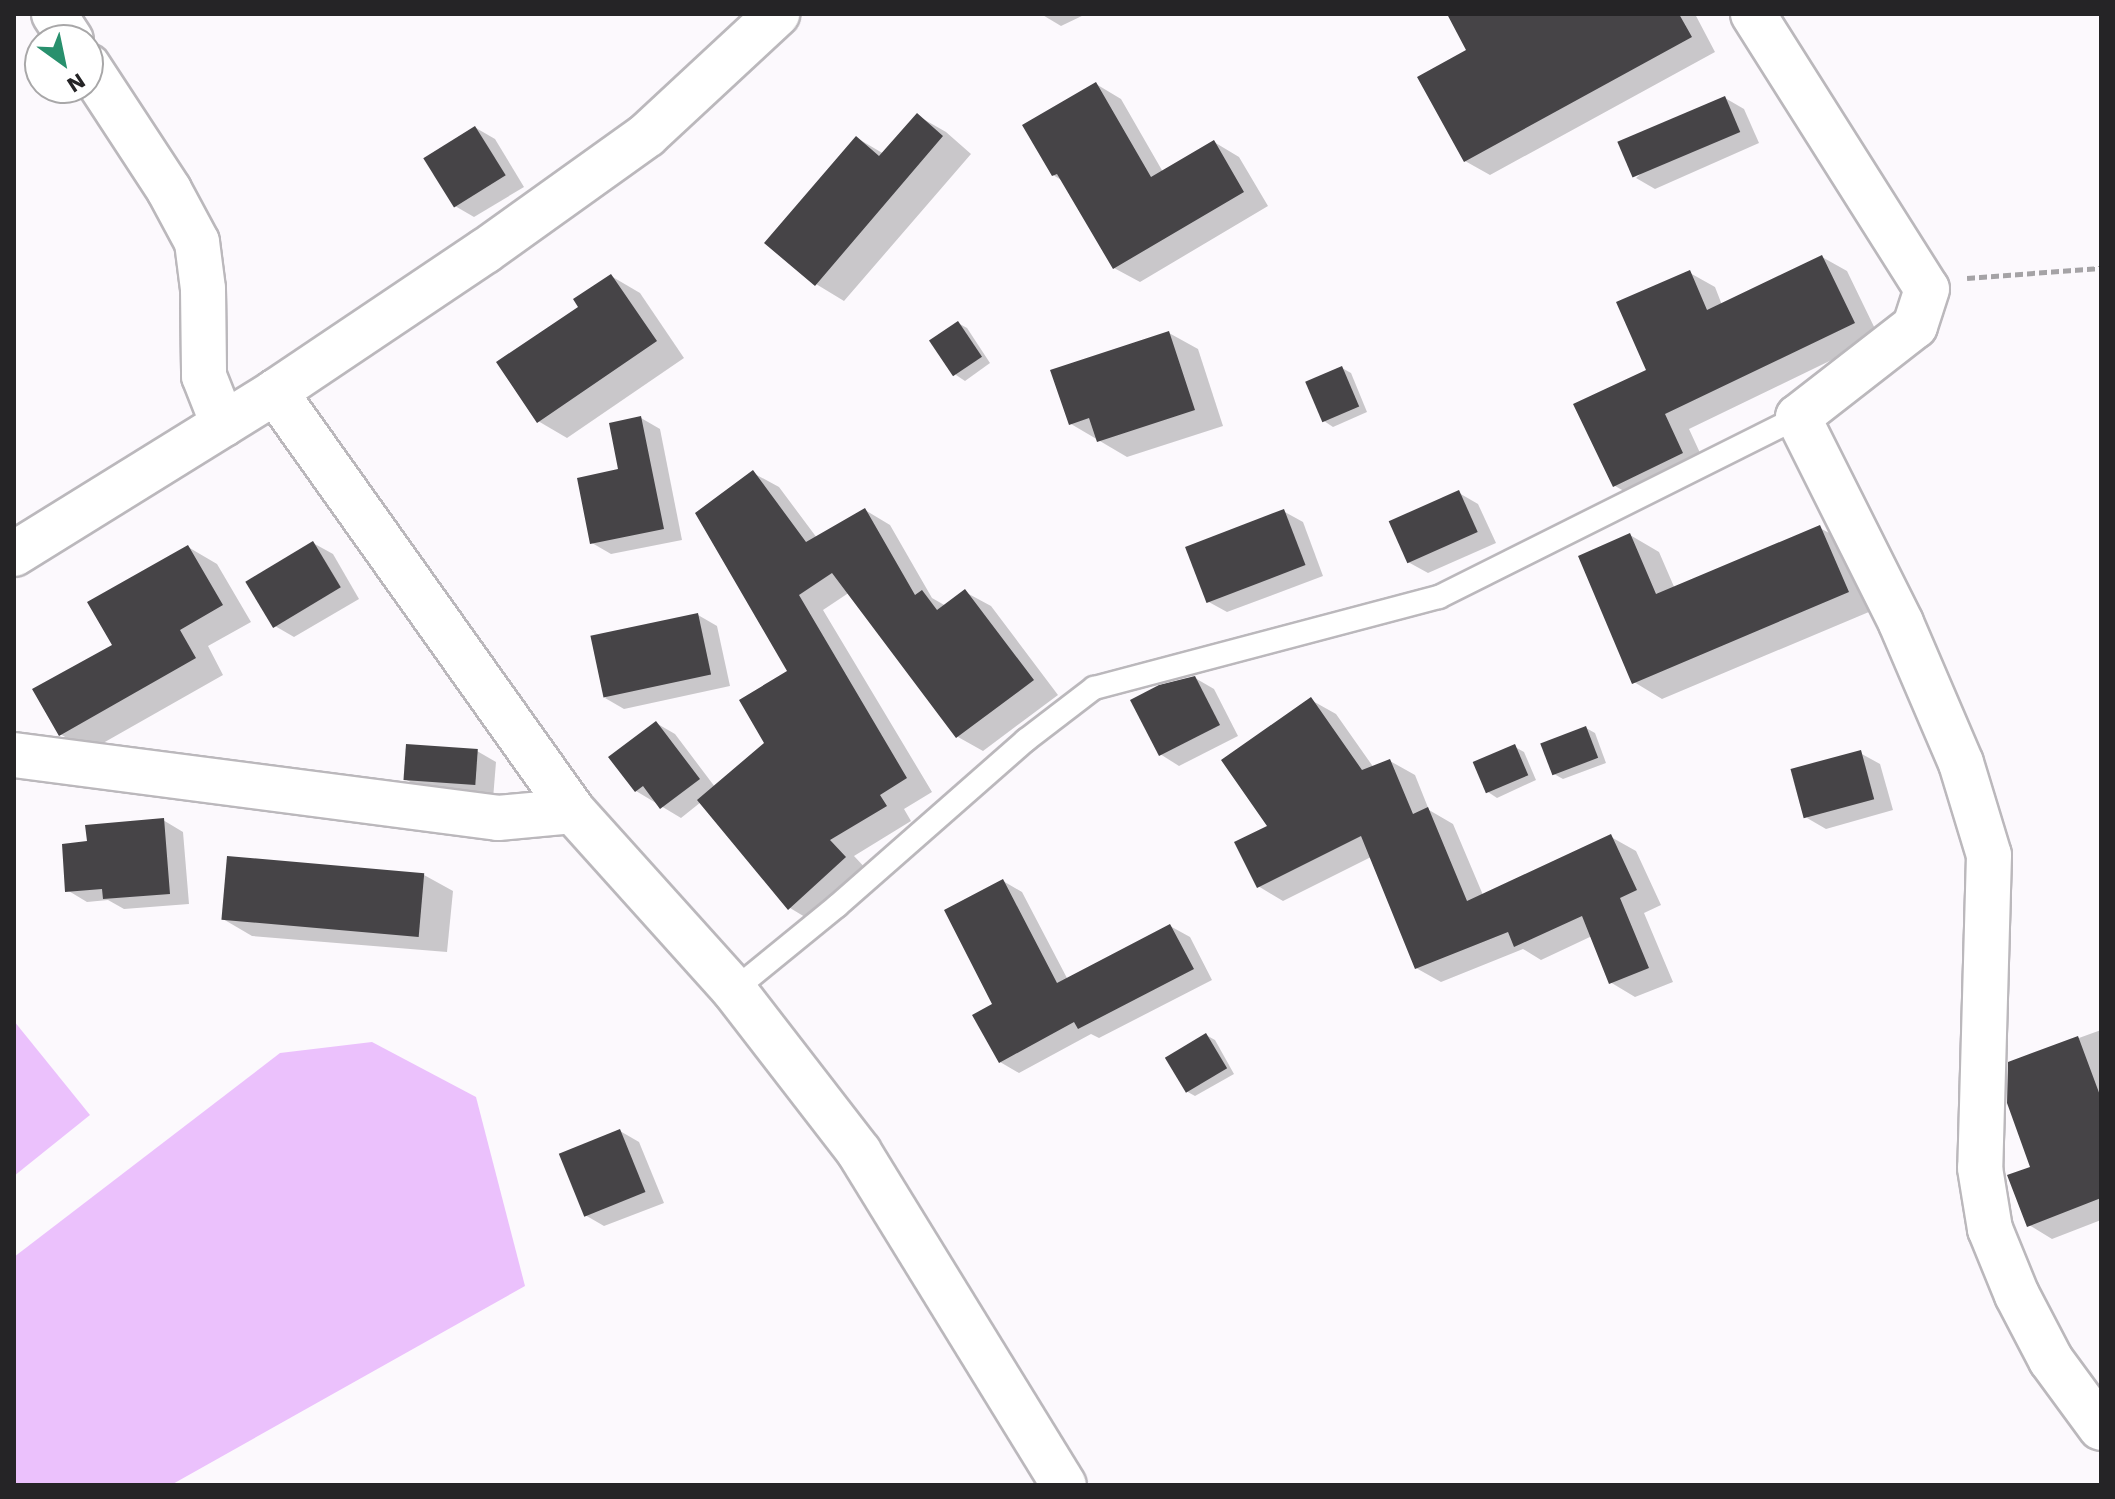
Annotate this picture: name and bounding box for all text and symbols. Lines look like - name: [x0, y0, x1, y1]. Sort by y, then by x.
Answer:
- north arrow: [24, 24, 104, 104]
- text: N: [63, 68, 90, 98]

